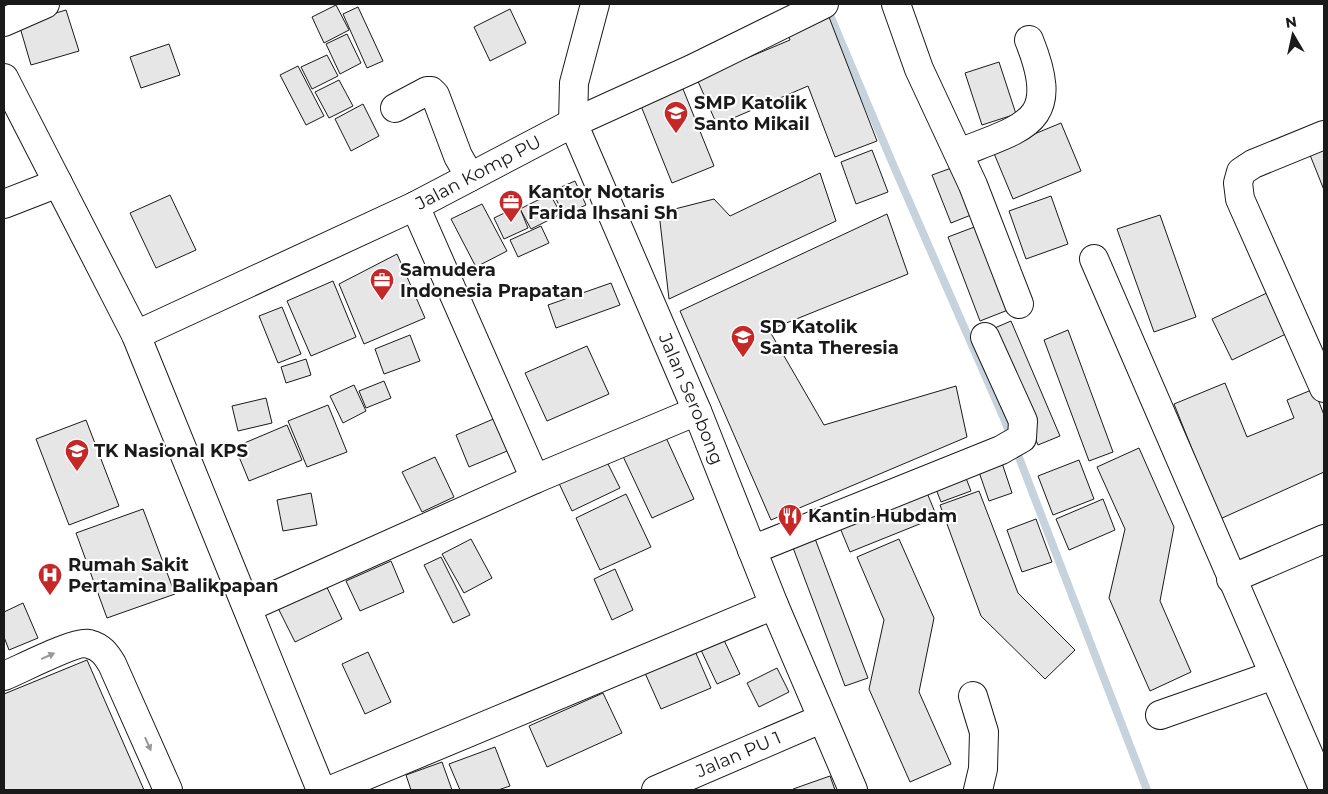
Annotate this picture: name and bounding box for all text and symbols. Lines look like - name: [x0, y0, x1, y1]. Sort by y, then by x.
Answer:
- north arrow: [1268, 10, 1318, 60]
- text: N: [1284, 12, 1298, 32]
- place label: SMP Katolik Santo Mikail: [694, 92, 810, 135]
- school or university icon: SMP Katolik Santo Mikail: [663, 100, 689, 134]
- street label: Jalan Komp PU: [411, 131, 545, 215]
- place label: Kantor Notaris Farida Ihsani Sh: [528, 181, 678, 224]
- office icon: Kantor Notaris Farida Ihsani Sh: [498, 189, 524, 223]
- place label: Samudera Indonesia Prapatan: [400, 259, 583, 302]
- office icon: Samudera Indonesia Prapatan: [369, 267, 395, 301]
- place label: SD Katolik Santa Theresia: [760, 316, 899, 359]
- school or university icon: SD Katolik Santa Theresia: [730, 324, 756, 358]
- street label: Jalan Serobong: [653, 329, 728, 468]
- school or university icon: TK Nasional KPS: [64, 438, 90, 472]
- place label: TK Nasional KPS: [94, 440, 248, 462]
- restaurant icon: Kantin Hubdam: [777, 503, 803, 537]
- place label: Kantin Hubdam: [808, 505, 957, 527]
- place label: Rumah Sakit Pertamina Balikpapan: [68, 554, 279, 597]
- hospital icon: Rumah Sakit Pertamina Balikpapan: [37, 562, 63, 596]
- one-way arrow: [41, 652, 55, 660]
- street label: Jalan PU 1: [692, 726, 785, 783]
- one-way arrow: [144, 737, 152, 751]

